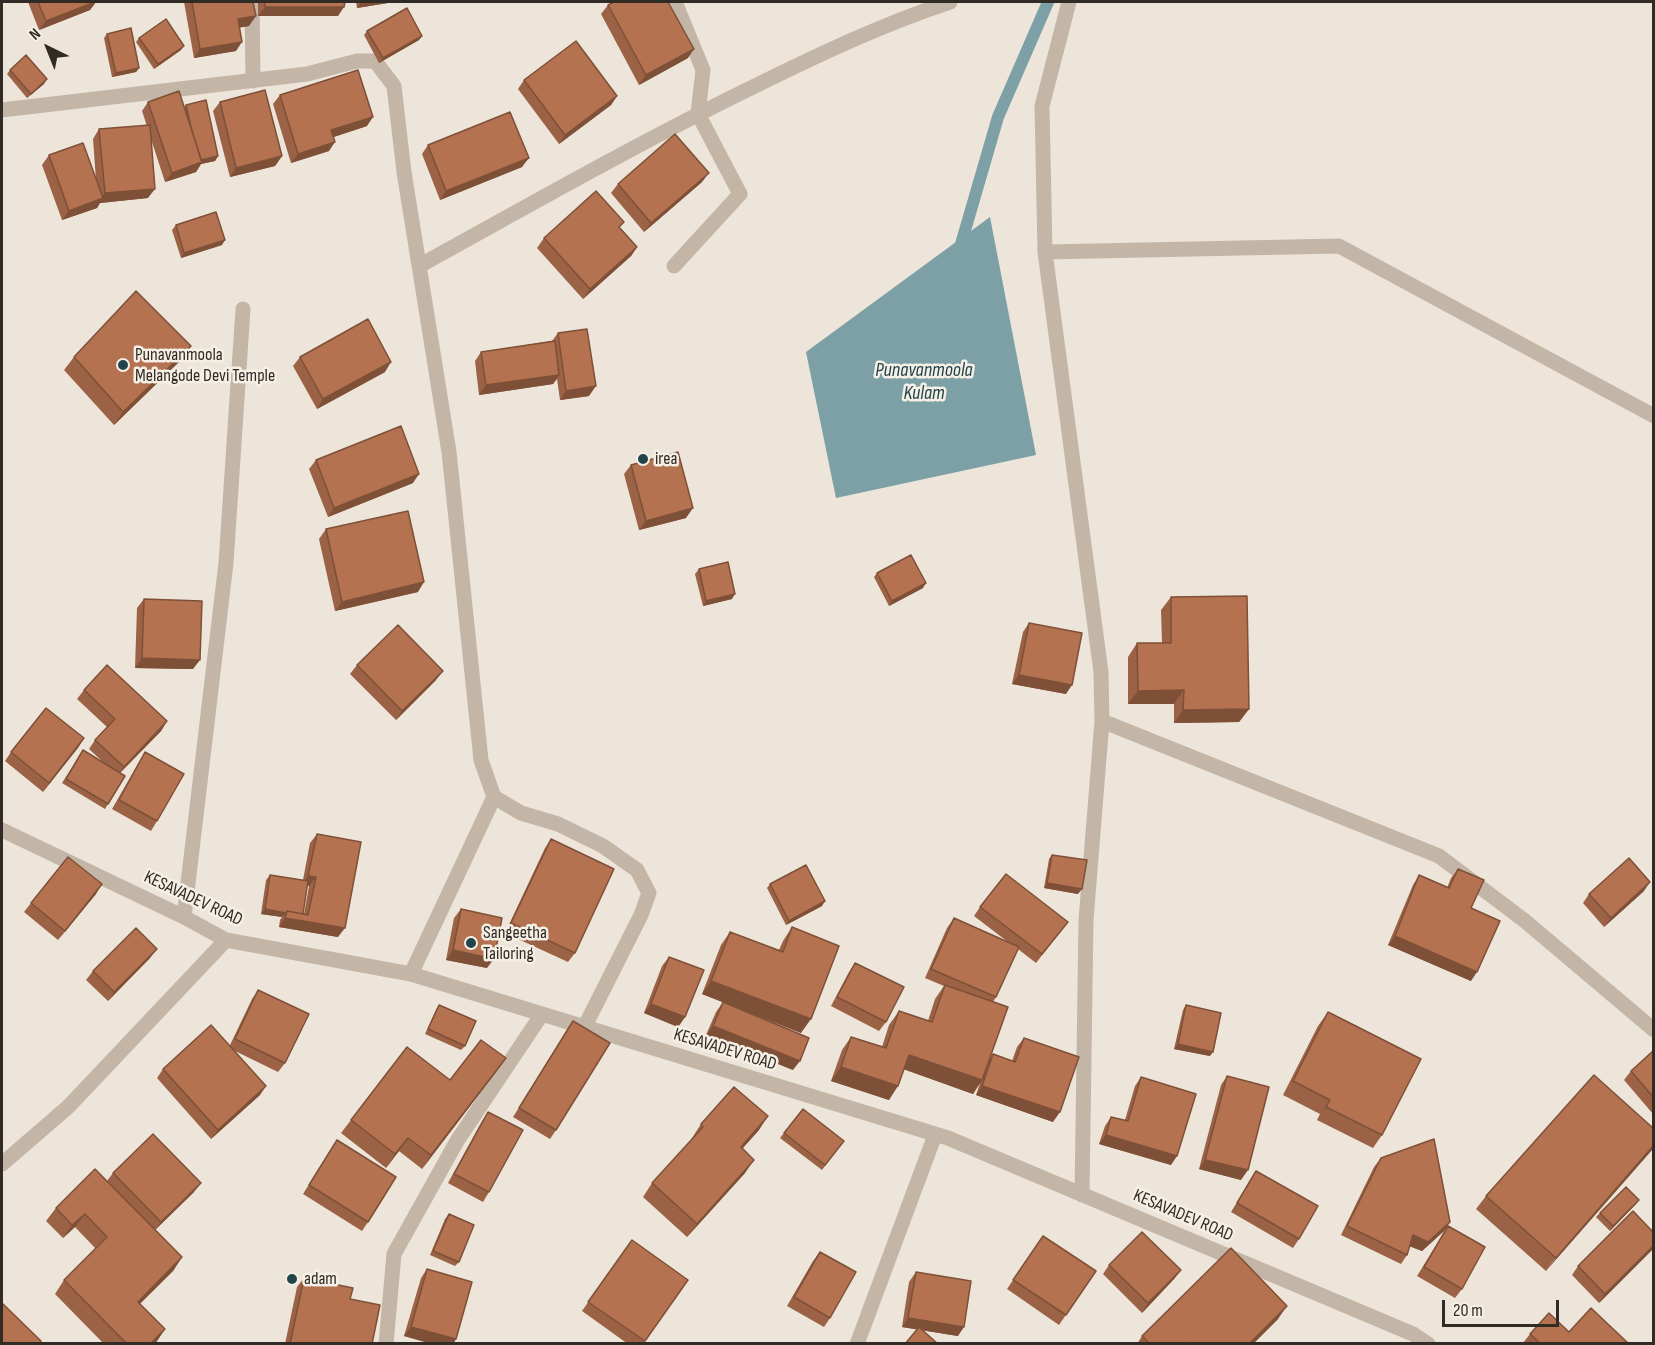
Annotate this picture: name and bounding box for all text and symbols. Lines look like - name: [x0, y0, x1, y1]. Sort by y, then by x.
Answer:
- north arrow: [18, 18, 78, 78]
- text: N: [26, 25, 45, 44]
- place label: Punavanmoola Melangode Devi Temple: [135, 344, 275, 386]
- marker: Punavanmoola Melangode Devi Temple: [116, 358, 130, 372]
- water label: Punavanmoola Kulam: [875, 359, 973, 406]
- place label: irea: [655, 448, 677, 470]
- marker: irea: [636, 452, 650, 466]
- street label: KESAVADEV ROAD: [140, 867, 246, 931]
- place label: Sangeetha Tailoring: [483, 922, 547, 964]
- marker: Sangeetha Tailoring: [464, 936, 478, 950]
- street label: KESAVADEV ROAD: [671, 1024, 779, 1076]
- street label: KESAVADEV ROAD: [1130, 1185, 1236, 1247]
- place label: adam: [304, 1268, 337, 1290]
- marker: adam: [285, 1272, 299, 1286]
- scale bar: [1445, 1288, 1562, 1326]
- text: 20 m: [1453, 1300, 1483, 1321]

